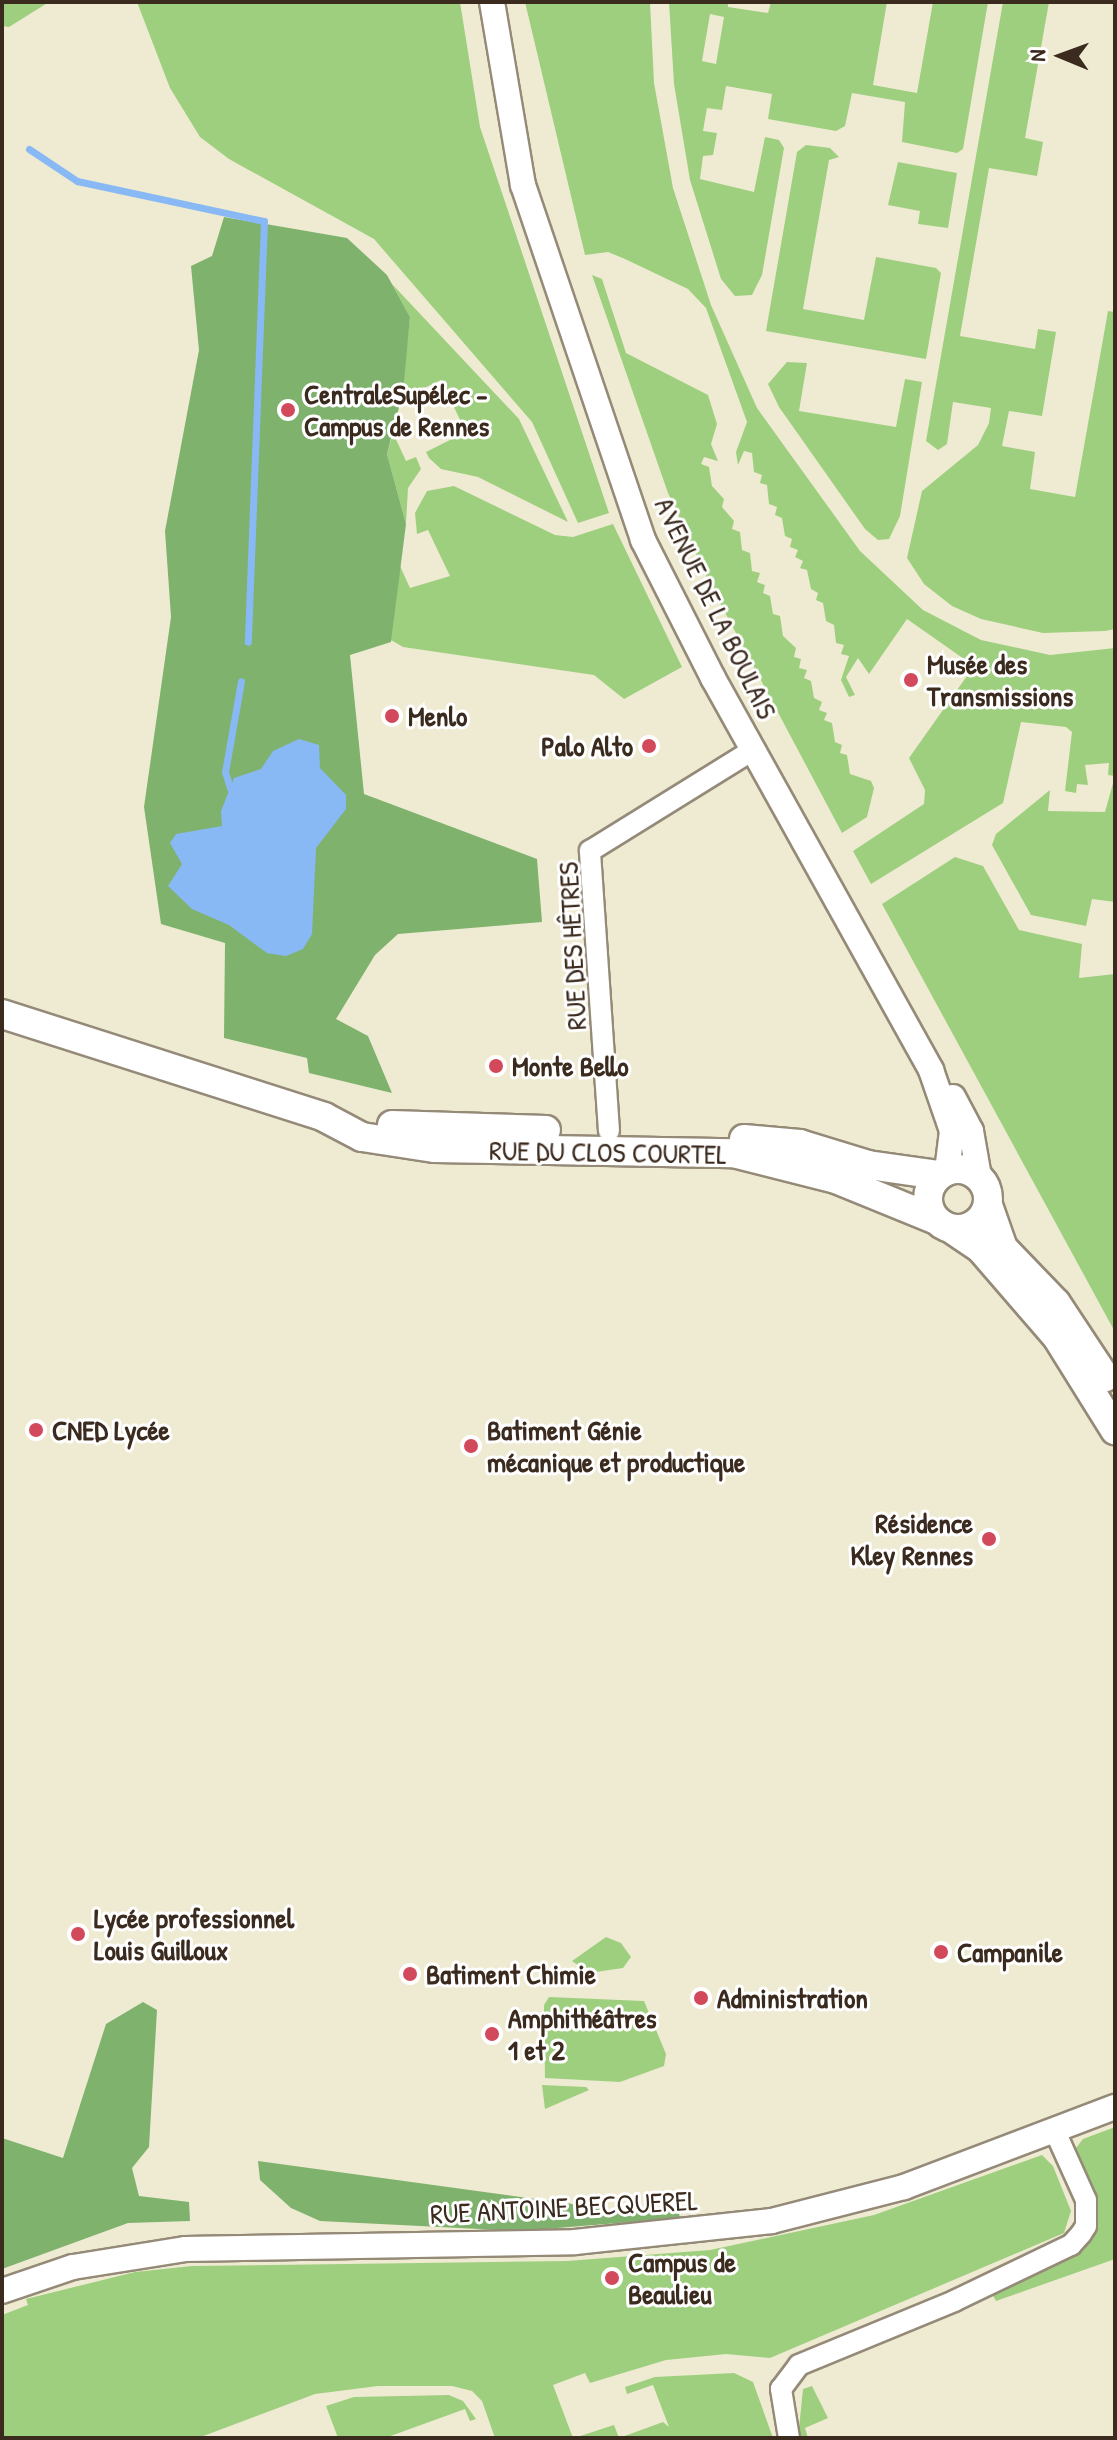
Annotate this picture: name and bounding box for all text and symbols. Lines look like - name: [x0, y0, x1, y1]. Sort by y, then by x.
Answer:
- north arrow: [1021, 16, 1101, 96]
- text: N: [1022, 49, 1052, 62]
- place label: CentraleSupélec - Campus de Rennes: [304, 377, 489, 443]
- marker: CentraleSupélec - Campus de Rennes: [279, 401, 297, 419]
- street label: AVENUE DE LA BOULAIS: [648, 492, 784, 724]
- place label: Musée des Transmissions: [927, 647, 1073, 713]
- marker: Musée des Transmissions: [902, 671, 920, 689]
- place label: Menlo: [408, 699, 467, 733]
- marker: Menlo: [383, 707, 401, 725]
- place label: Palo Alto: [541, 729, 633, 763]
- marker: Palo Alto: [640, 737, 658, 755]
- street label: RUE DES HÊTRES: [551, 861, 593, 1031]
- place label: Monte Bello: [512, 1049, 629, 1083]
- marker: Monte Bello: [487, 1057, 505, 1075]
- street label: RUE DU CLOS COURTEL: [489, 1133, 727, 1171]
- place label: CNED Lycée: [52, 1413, 170, 1447]
- place label: Batiment Génie mécanique et productique: [487, 1413, 745, 1479]
- marker: CNED Lycée: [27, 1421, 45, 1439]
- marker: Batiment Génie mécanique et productique: [462, 1437, 480, 1455]
- place label: Résidence Kley Rennes: [850, 1506, 973, 1572]
- marker: Résidence Kley Rennes: [980, 1530, 998, 1548]
- place label: Lycée professionnel Louis Guilloux: [94, 1901, 294, 1967]
- marker: Lycée professionnel Louis Guilloux: [69, 1925, 87, 1943]
- place label: Campanile: [957, 1935, 1063, 1969]
- marker: Campanile: [932, 1943, 950, 1961]
- place label: Batiment Chimie: [426, 1957, 596, 1991]
- marker: Batiment Chimie: [401, 1965, 419, 1983]
- place label: Administration: [717, 1981, 868, 2015]
- marker: Administration: [692, 1989, 710, 2007]
- place label: Amphithéâtres 1 et 2: [508, 2001, 657, 2067]
- marker: Amphithéâtres 1 et 2: [483, 2025, 501, 2043]
- street label: RUE ANTOINE BECQUEREL: [429, 2183, 699, 2231]
- place label: Campus de Beaulieu: [628, 2245, 736, 2311]
- marker: Campus de Beaulieu: [603, 2269, 621, 2287]

